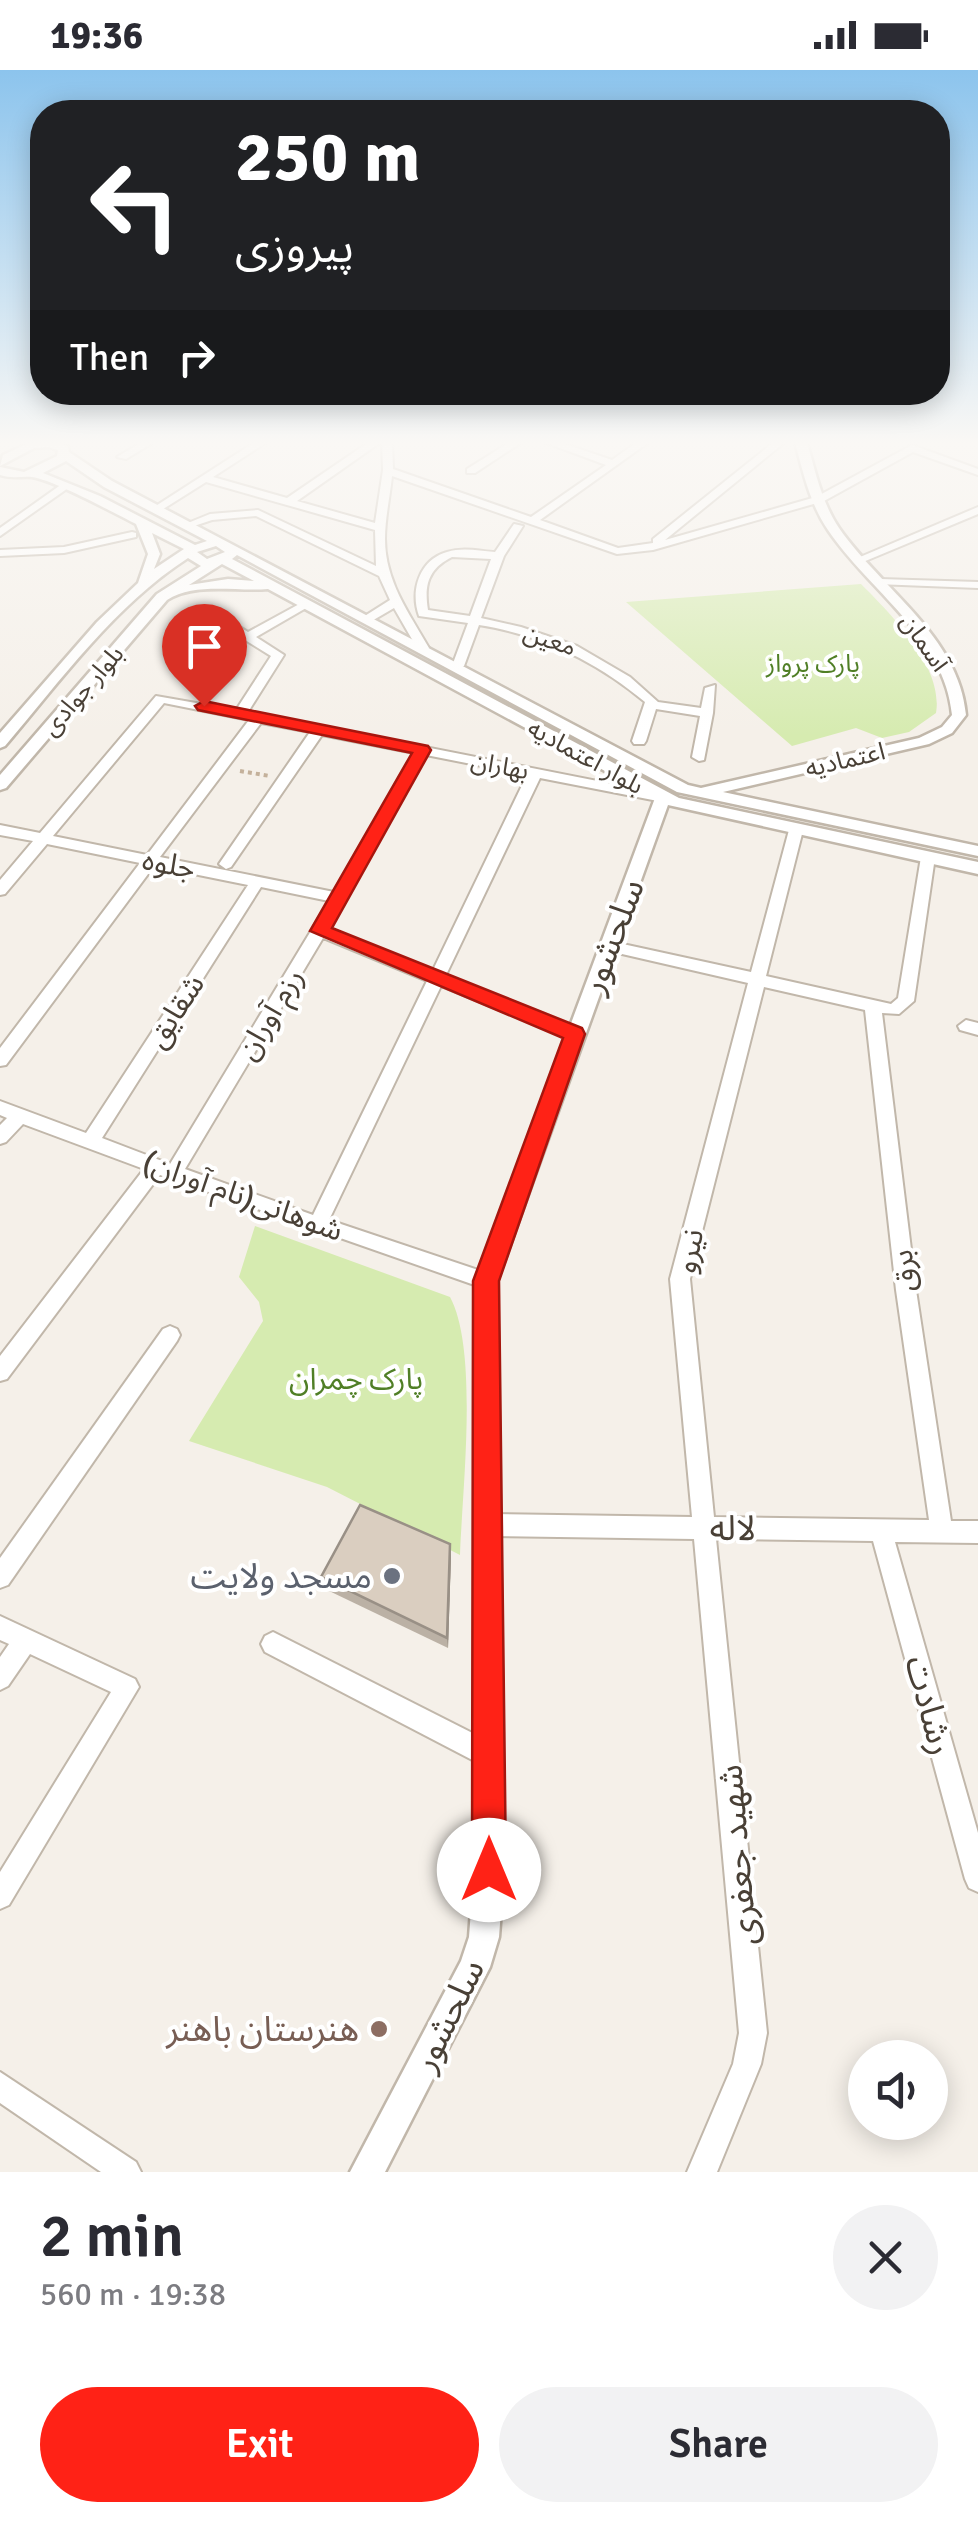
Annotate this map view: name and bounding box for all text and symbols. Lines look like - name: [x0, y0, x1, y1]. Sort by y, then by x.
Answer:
- text: 19:36: [50, 12, 143, 59]
- text: 250 m: [235, 114, 420, 200]
- icon: left: [70, 140, 200, 270]
- text: پیروزی: [235, 220, 354, 275]
- icon: right: [169, 330, 224, 385]
- text: Then: [70, 334, 149, 381]
- pin: [162, 604, 247, 707]
- street label: آسمان: [893, 607, 957, 679]
- street label: معین: [520, 616, 580, 663]
- icon: arrive: [177, 619, 232, 674]
- street label: بلوار جوادی: [35, 639, 130, 742]
- park label: پارک پرواز: [765, 648, 860, 679]
- street label: بلوار اعتمادیه: [522, 712, 649, 801]
- street label: اعتمادیه: [802, 735, 888, 784]
- street label: بهاران: [468, 745, 531, 786]
- street label: جلوه: [139, 841, 198, 888]
- street label: سلحشور: [571, 873, 654, 1001]
- street label: رزم آوران: [229, 962, 315, 1068]
- street label: شقایق: [138, 968, 213, 1055]
- street label: شوهانی(نام آوران): [137, 1143, 348, 1253]
- street label: نیرو: [667, 1225, 712, 1277]
- street label: برق: [884, 1248, 925, 1294]
- park label: پارک چمران: [289, 1361, 423, 1398]
- street label: لاله: [709, 1507, 757, 1550]
- place label: مسجد ولایت: [191, 1555, 372, 1598]
- marker: مسجد ولایت: [381, 1565, 403, 1587]
- street label: رشادت: [896, 1651, 963, 1759]
- street label: شهید جعفری: [708, 1763, 767, 1947]
- position arrow: [437, 1818, 541, 1922]
- street label: سلحشور: [403, 1952, 494, 2079]
- place label: هنرستان باهنر: [165, 2008, 359, 2051]
- marker: هنرستان باهنر: [368, 2018, 390, 2040]
- map controls: [848, 2040, 948, 2140]
- button: sound: [848, 2040, 948, 2140]
- text: 2 min: [40, 2200, 184, 2274]
- button: close: [833, 2205, 938, 2310]
- text: 560 m · 19:38: [40, 2275, 226, 2314]
- button: Exit: [40, 2387, 479, 2502]
- button: Share: [499, 2387, 938, 2502]

